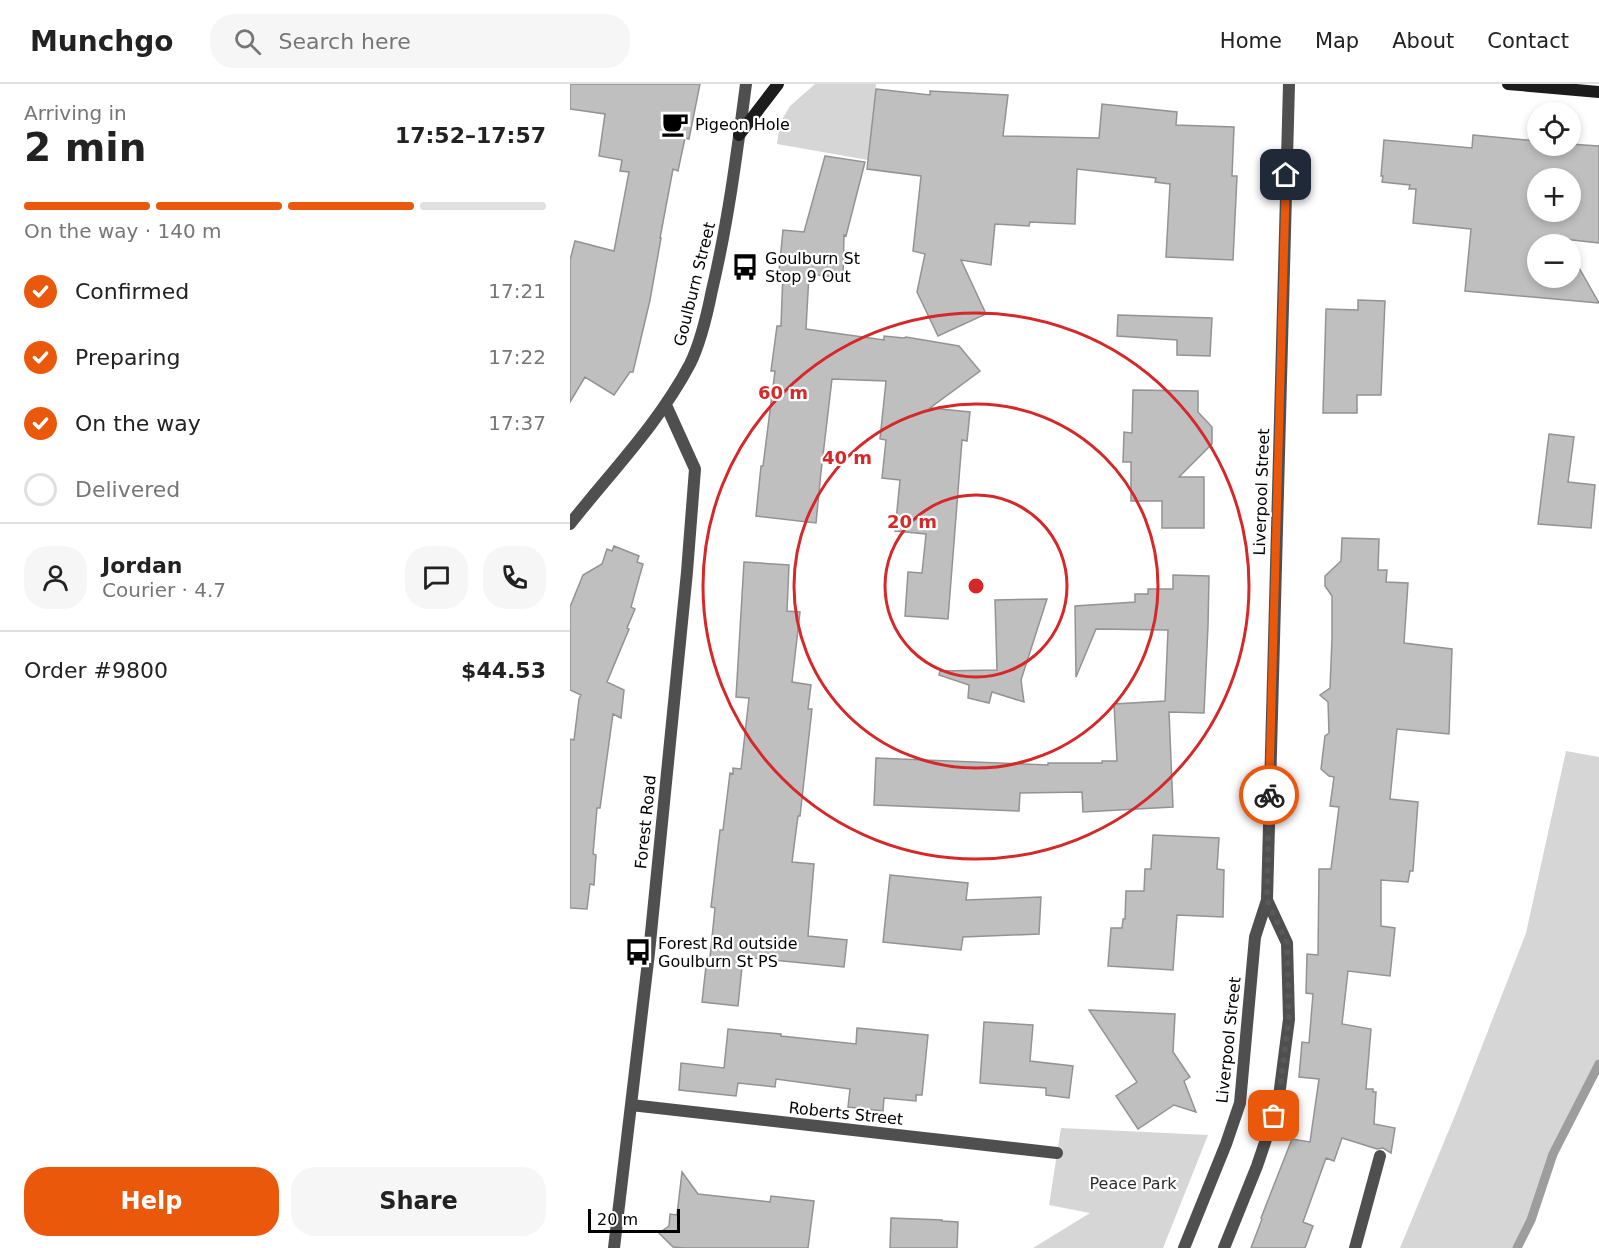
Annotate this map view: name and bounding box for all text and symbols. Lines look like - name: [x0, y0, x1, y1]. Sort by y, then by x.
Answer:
- search box: [210, 14, 630, 68]
- text: Munchgo: [30, 25, 174, 58]
- icon: search: [231, 25, 264, 58]
- text: Search here: [279, 29, 411, 54]
- text: Home: [1220, 29, 1282, 53]
- text: Map: [1315, 29, 1359, 53]
- text: About: [1392, 29, 1454, 53]
- text: Contact: [1487, 29, 1569, 53]
- text: Arriving in: [24, 101, 127, 125]
- map controls: [1527, 102, 1581, 288]
- button: locate: [1527, 102, 1581, 156]
- cafe icon: Pigeon Hole: [660, 109, 690, 139]
- place label: Pigeon Hole: [695, 115, 790, 134]
- text: 17:52–17:57: [395, 123, 546, 148]
- text: 2 min: [24, 125, 146, 170]
- pin: [1260, 149, 1311, 200]
- icon: home: [1269, 158, 1302, 191]
- button: +: [1527, 168, 1581, 222]
- text: On the way · 140 m: [24, 219, 222, 243]
- street label: Goulburn Street: [670, 220, 719, 348]
- button: −: [1527, 234, 1581, 288]
- place label: Goulburn St Stop 9 Out: [765, 249, 860, 286]
- bus stop icon: Goulburn St Stop 9 Out: [730, 252, 760, 282]
- icon: check: [24, 275, 57, 308]
- text: Confirmed: [75, 279, 189, 304]
- text: 17:21: [488, 279, 546, 303]
- icon: check: [24, 341, 57, 374]
- text: Preparing: [75, 345, 181, 370]
- text: 17:22: [488, 345, 546, 369]
- text: 60 m: [758, 382, 808, 403]
- icon: check: [24, 407, 57, 440]
- text: On the way: [75, 411, 201, 436]
- text: 17:37: [488, 411, 546, 435]
- street label: Liverpool Street: [1250, 428, 1273, 556]
- text: 40 m: [822, 447, 872, 468]
- text: Delivered: [75, 477, 180, 502]
- text: 20 m: [887, 511, 937, 532]
- button: person: [24, 546, 87, 609]
- button: chat: [405, 546, 468, 609]
- button: phone: [483, 546, 546, 609]
- text: Jordan: [102, 553, 182, 578]
- centre of rings: [966, 576, 986, 596]
- text: Courier · 4.7: [102, 578, 226, 602]
- text: Order #9800: [24, 658, 168, 683]
- text: $44.53: [461, 658, 546, 683]
- courier: [1239, 765, 1299, 825]
- street label: Forest Road: [631, 774, 660, 870]
- icon: bike: [1253, 779, 1286, 812]
- place label: Forest Rd outside Goulburn St PS: [658, 934, 798, 971]
- bus stop icon: Forest Rd outside Goulburn St PS: [623, 937, 653, 967]
- street label: Liverpool Street: [1212, 976, 1245, 1104]
- pin: [1248, 1090, 1299, 1141]
- street label: Roberts Street: [788, 1098, 904, 1129]
- icon: bag: [1257, 1099, 1290, 1132]
- button: Help: [24, 1167, 279, 1236]
- button: Share: [291, 1167, 546, 1236]
- park label: Peace Park: [1089, 1174, 1177, 1193]
- scale bar: [588, 1206, 680, 1234]
- text: 20 m: [597, 1210, 638, 1229]

